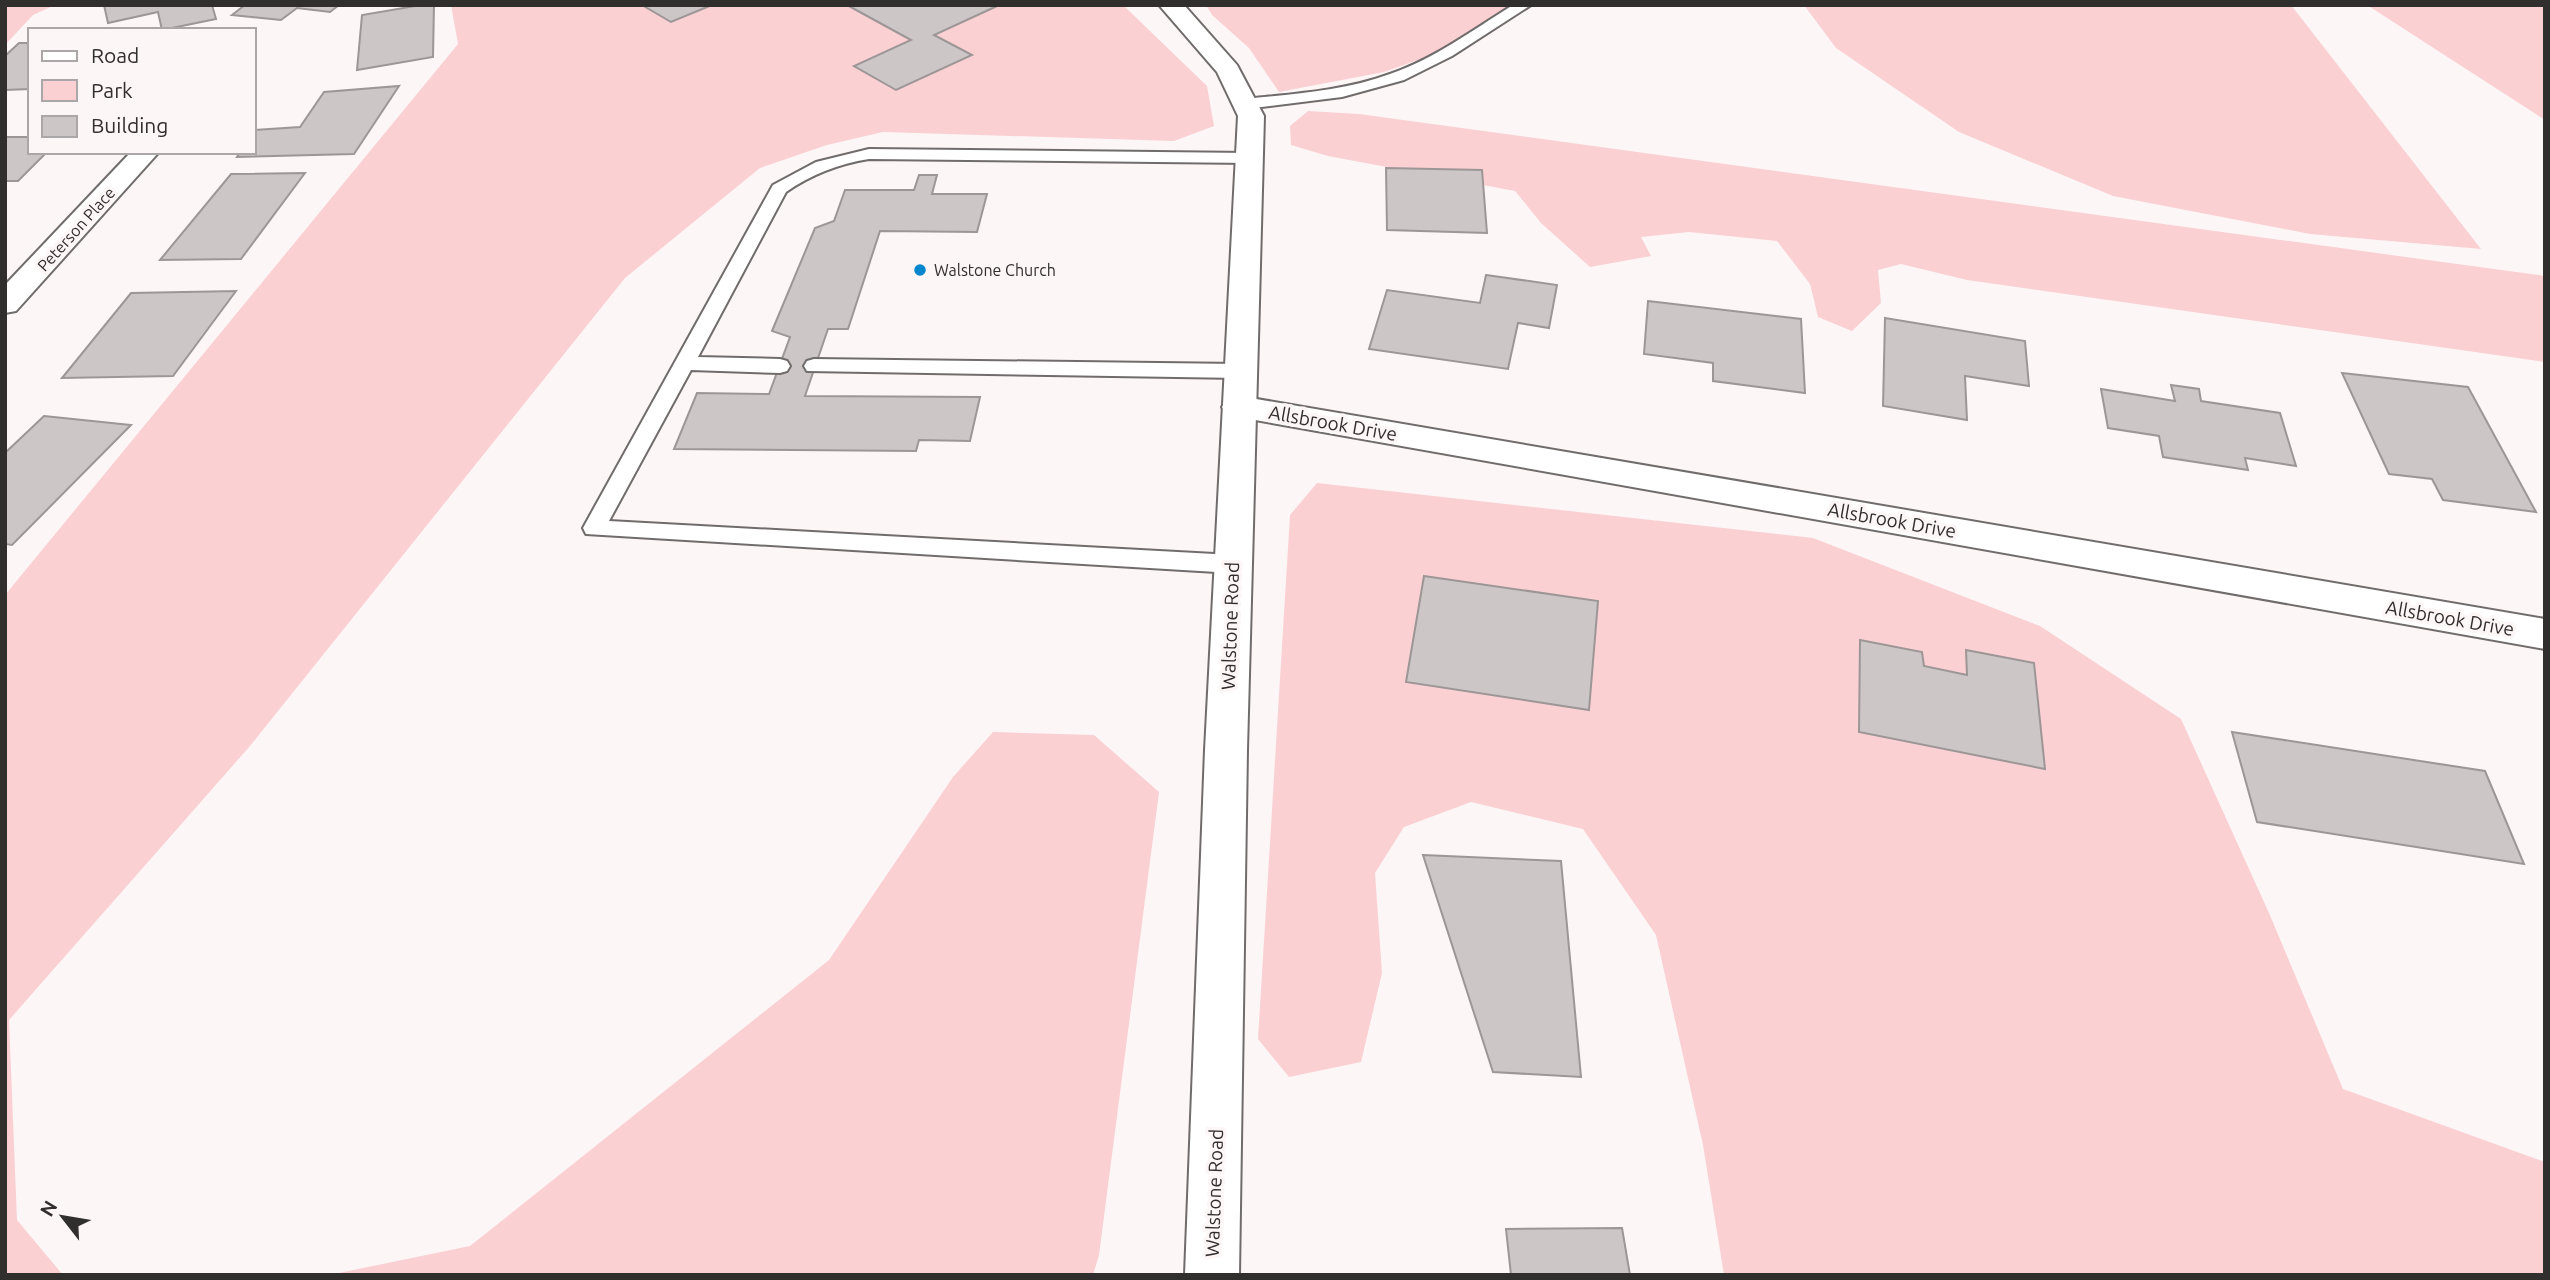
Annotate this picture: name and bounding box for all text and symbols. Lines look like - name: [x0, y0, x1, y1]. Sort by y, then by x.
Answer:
- legend: [28, 28, 256, 154]
- text: Road: [91, 43, 139, 67]
- text: Park: [91, 78, 133, 102]
- text: Building: [91, 113, 168, 137]
- street label: Peterson Place: [34, 183, 118, 275]
- place label: Walstone Church: [934, 261, 1056, 279]
- marker: Walstone Church: [912, 262, 928, 278]
- street label: Allsbrook Drive: [1267, 401, 1399, 445]
- street label: Allsbrook Drive: [1826, 498, 1958, 542]
- street label: Walstone Road: [1217, 562, 1243, 690]
- street label: Allsbrook Drive: [2384, 596, 2516, 640]
- street label: Walstone Road: [1201, 1129, 1227, 1257]
- north arrow: [28, 1182, 98, 1252]
- text: N: [35, 1196, 62, 1220]

